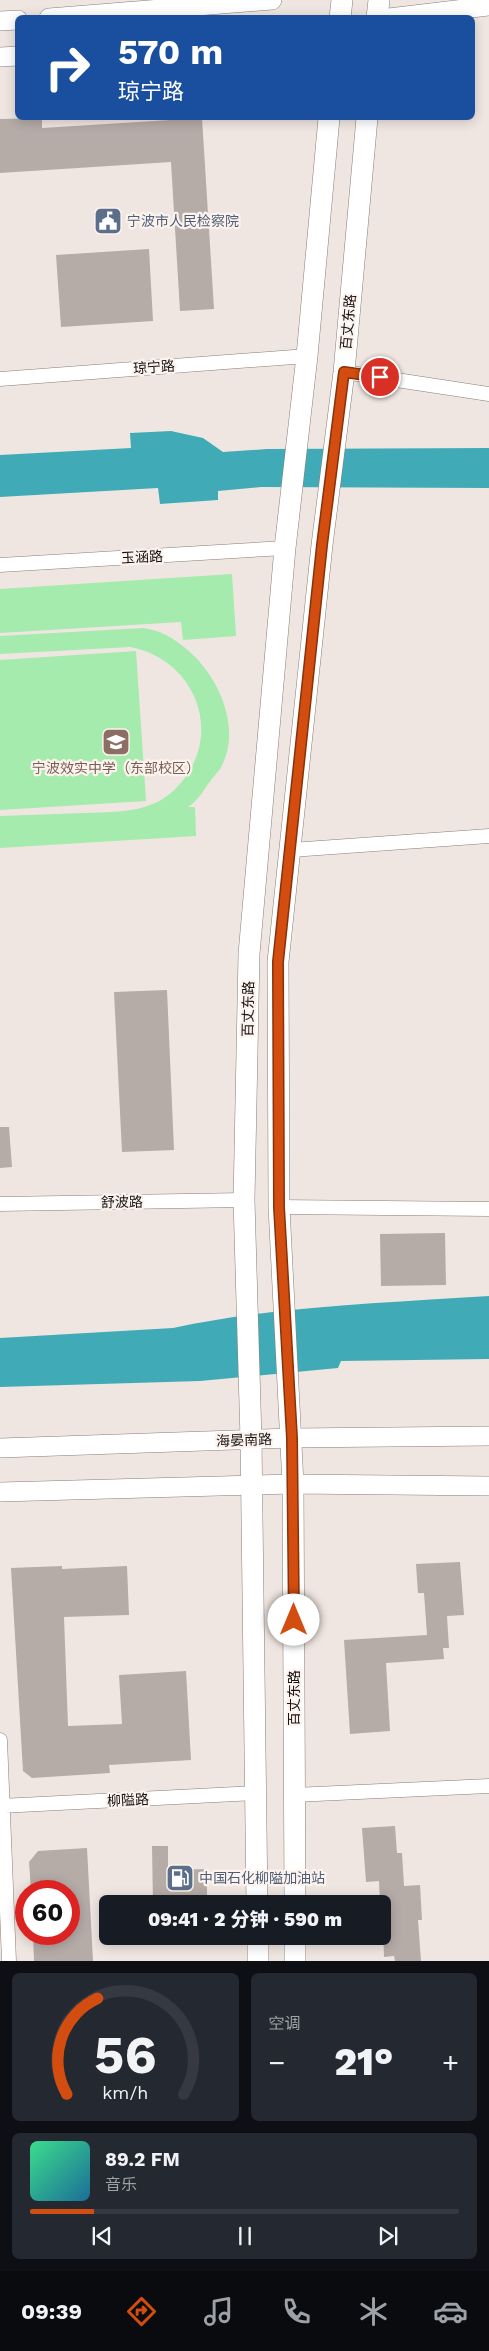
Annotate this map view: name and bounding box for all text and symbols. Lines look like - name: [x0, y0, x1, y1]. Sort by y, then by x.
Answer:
- text: 570 m: [118, 31, 223, 73]
- icon: right: [35, 35, 100, 100]
- text: 琼宁路: [118, 79, 184, 104]
- public building icon: 宁波市人民检察院: [93, 206, 123, 236]
- place label: 宁波市人民检察院: [127, 213, 239, 229]
- street label: 百丈东路: [338, 293, 358, 351]
- pin: [359, 356, 401, 398]
- street label: 琼宁路: [132, 358, 176, 376]
- icon: arrive: [366, 363, 394, 391]
- street label: 玉涵路: [121, 548, 163, 566]
- school or university icon: 宁波效实中学（东部校区）: [101, 727, 131, 757]
- place label: 宁波效实中学（东部校区）: [32, 760, 200, 776]
- street label: 百丈东路: [240, 981, 256, 1037]
- street label: 舒波路: [101, 1194, 143, 1210]
- street label: 海晏南路: [216, 1431, 272, 1449]
- position arrow: [267, 1593, 319, 1645]
- street label: 百丈东路: [286, 1670, 302, 1726]
- street label: 柳隘路: [107, 1791, 149, 1809]
- fuel station icon: 中国石化柳隘加油站: [165, 1863, 195, 1893]
- place label: 中国石化柳隘加油站: [199, 1870, 325, 1886]
- speed limit sign: 60: [15, 1880, 80, 1945]
- text: 09:41 · 2 分钟 · 590 m: [148, 1908, 342, 1931]
- text: 空调: [269, 2014, 301, 2033]
- text: 56: [94, 2025, 156, 2086]
- text: 21°: [334, 2040, 393, 2084]
- text: −: [269, 2046, 285, 2079]
- text: +: [442, 2046, 459, 2079]
- text: km/h: [102, 2082, 148, 2103]
- text: 89.2 FM: [105, 2148, 180, 2171]
- text: 音乐: [105, 2175, 137, 2194]
- icon: previous: [88, 2222, 116, 2250]
- icon: pause: [231, 2222, 259, 2250]
- icon: next: [374, 2222, 402, 2250]
- icon: directions: [124, 2294, 159, 2329]
- icon: music: [201, 2294, 236, 2329]
- icon: phone: [279, 2294, 314, 2329]
- icon: climate: [356, 2294, 391, 2329]
- icon: car: [433, 2294, 468, 2329]
- text: 09:39: [21, 2299, 82, 2324]

